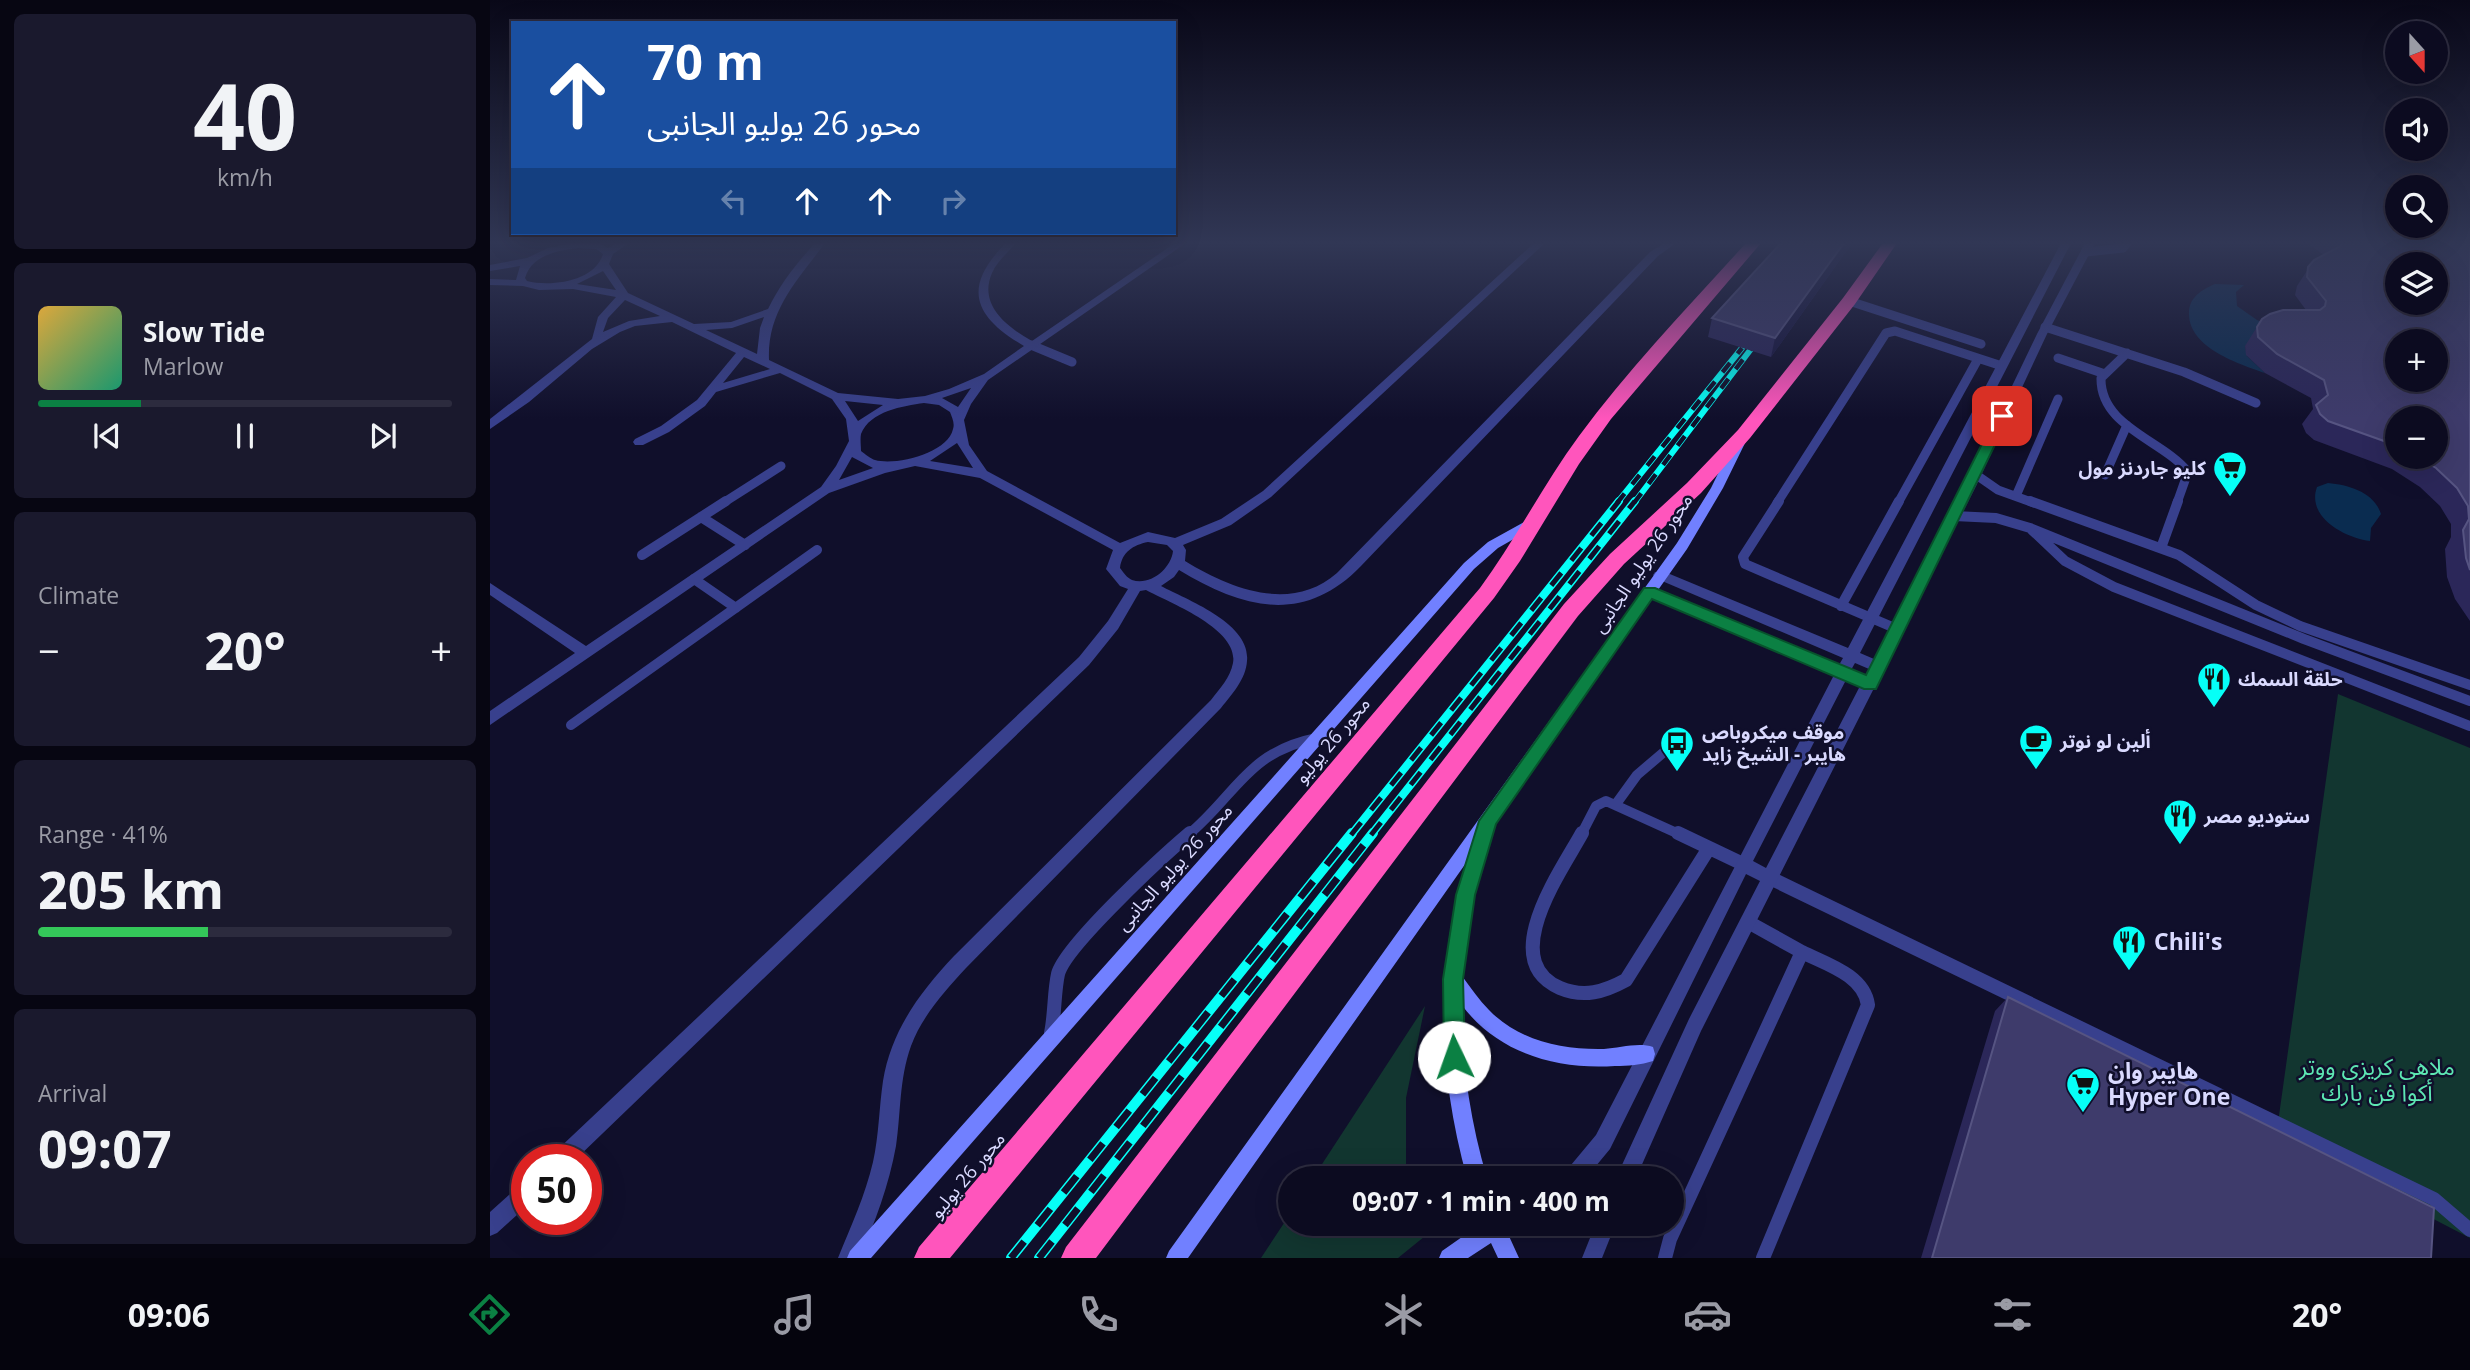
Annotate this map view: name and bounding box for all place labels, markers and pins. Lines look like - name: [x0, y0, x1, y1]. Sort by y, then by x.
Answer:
- pin: [1972, 386, 2032, 446]
- supermarket icon: كليو جاردنز مول: [2211, 449, 2249, 498]
- place label: كليو جاردنز مول: [2079, 455, 2206, 481]
- restaurant icon: حلقة السمك: [2195, 660, 2233, 709]
- place label: حلقة السمك: [2238, 666, 2343, 692]
- place label: موقف ميكروباص هايبر - الشيخ زايد: [1702, 719, 1846, 769]
- cafe icon: ألين لو نوتر: [2017, 722, 2055, 771]
- bus stop icon: موقف ميكروباص هايبر - الشيخ زايد: [1658, 724, 1696, 773]
- place label: ألين لو نوتر: [2059, 728, 2151, 754]
- restaurant icon: ستوديو مصر: [2161, 797, 2199, 846]
- place label: ستوديو مصر: [2203, 803, 2310, 829]
- restaurant icon: Chili's: [2110, 923, 2148, 972]
- place label: Chili's: [2154, 925, 2222, 957]
- place label: هايبر وان Hyper One: [2108, 1054, 2230, 1112]
- supermarket icon: هايبر وان Hyper One: [2064, 1065, 2102, 1114]

